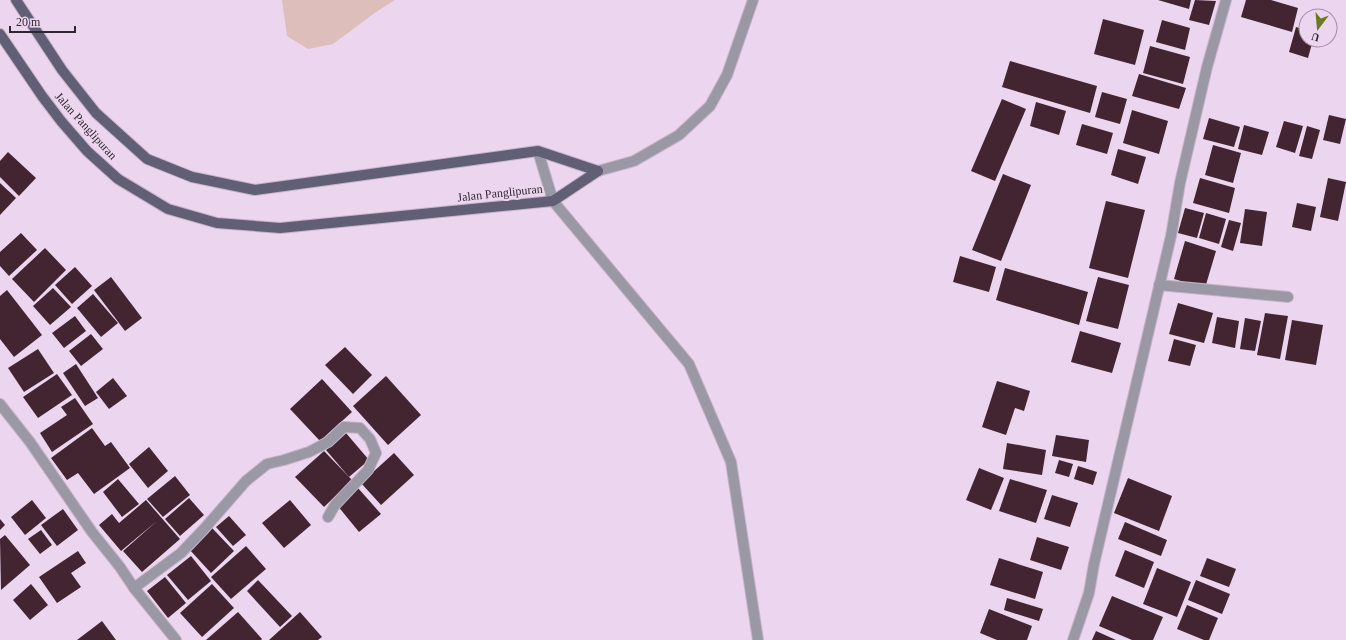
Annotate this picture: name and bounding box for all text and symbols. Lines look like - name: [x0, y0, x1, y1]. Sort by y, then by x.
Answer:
- scale bar: [10, 8, 75, 34]
- north arrow: [1298, 8, 1338, 48]
- text: 20 m: [16, 15, 41, 29]
- text: U: [1310, 31, 1321, 44]
- street label: Jalan Panglipuran: [52, 89, 120, 163]
- street label: Jalan Panglipuran: [457, 182, 543, 204]

